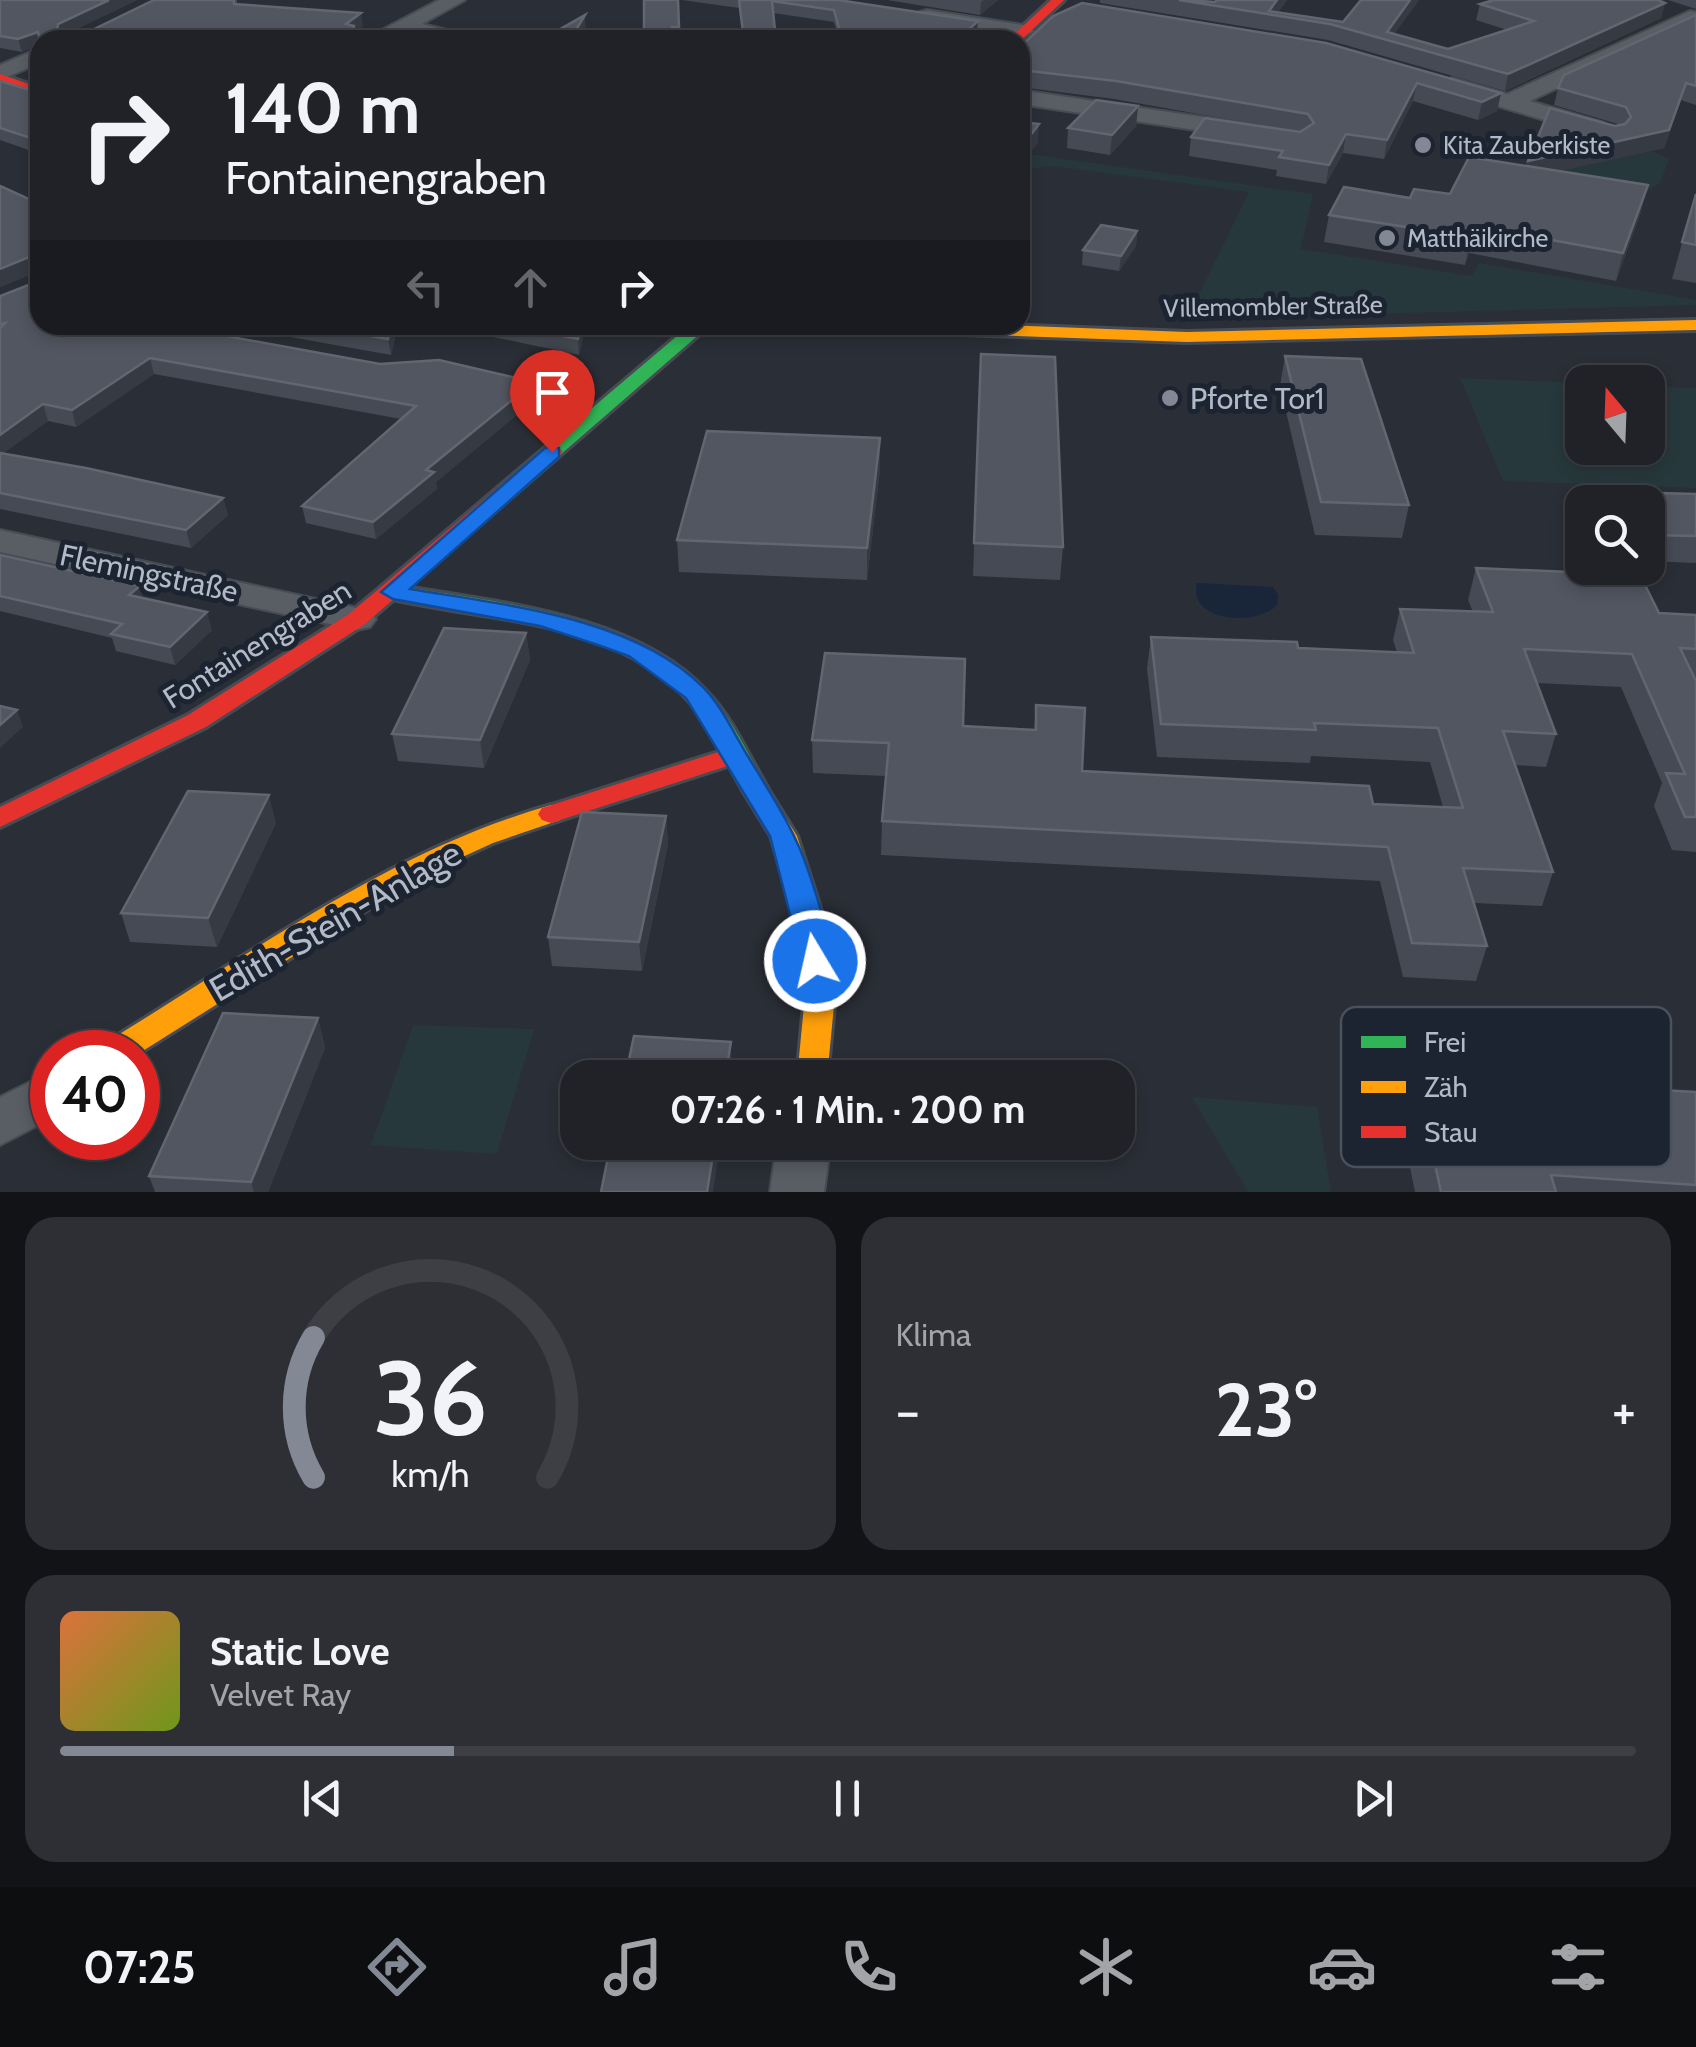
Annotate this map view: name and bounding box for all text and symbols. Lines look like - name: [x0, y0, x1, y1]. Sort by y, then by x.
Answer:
- text: 140 m: [225, 65, 420, 151]
- icon: right: [60, 70, 190, 200]
- place label: Kita Zauberkiste: [1443, 130, 1610, 160]
- marker: Kita Zauberkiste: [1412, 134, 1434, 156]
- text: Fontainengraben: [225, 151, 547, 205]
- place label: Matthäikirche: [1407, 223, 1549, 253]
- marker: Matthäikirche: [1376, 227, 1398, 249]
- icon: left: [398, 260, 453, 315]
- icon: ahead: [503, 260, 558, 315]
- icon: right: [608, 260, 663, 315]
- street label: Villemombler Straße: [1163, 289, 1383, 323]
- pin: [510, 350, 595, 453]
- icon: arrive: [525, 365, 580, 420]
- north arrow: [1565, 365, 1665, 465]
- map controls: [1565, 365, 1665, 585]
- place label: Pforte Tor1: [1190, 380, 1324, 417]
- marker: Pforte Tor1: [1159, 387, 1181, 409]
- button: search: [1565, 485, 1665, 585]
- street label: Flemingstraße: [57, 536, 241, 610]
- street label: Fontainengraben: [156, 571, 358, 717]
- street label: Edith-Stein-Anlage: [201, 831, 469, 1011]
- position arrow: [763, 909, 867, 1013]
- legend: [1341, 1007, 1671, 1167]
- text: Frei: [1424, 1025, 1466, 1059]
- speed limit sign: 40: [30, 1030, 160, 1160]
- text: Zäh: [1424, 1070, 1468, 1104]
- text: 07:26 · 1 Min. · 200 m: [670, 1086, 1025, 1133]
- text: Stau: [1424, 1115, 1477, 1149]
- text: Klima: [896, 1315, 971, 1354]
- text: 36: [373, 1335, 488, 1461]
- text: 23°: [1215, 1364, 1317, 1455]
- text: −: [896, 1377, 920, 1444]
- text: +: [1612, 1377, 1636, 1444]
- text: km/h: [391, 1453, 469, 1496]
- text: Static Love: [210, 1628, 389, 1675]
- text: Velvet Ray: [210, 1675, 351, 1714]
- icon: previous: [295, 1771, 350, 1826]
- icon: pause: [820, 1771, 875, 1826]
- icon: next: [1346, 1771, 1401, 1826]
- icon: directions: [362, 1932, 432, 2002]
- icon: music: [598, 1932, 668, 2002]
- icon: phone: [834, 1932, 904, 2002]
- icon: climate: [1071, 1932, 1141, 2002]
- icon: car: [1307, 1932, 1377, 2002]
- icon: filters: [1543, 1932, 1613, 2002]
- text: 07:25: [83, 1940, 196, 1994]

